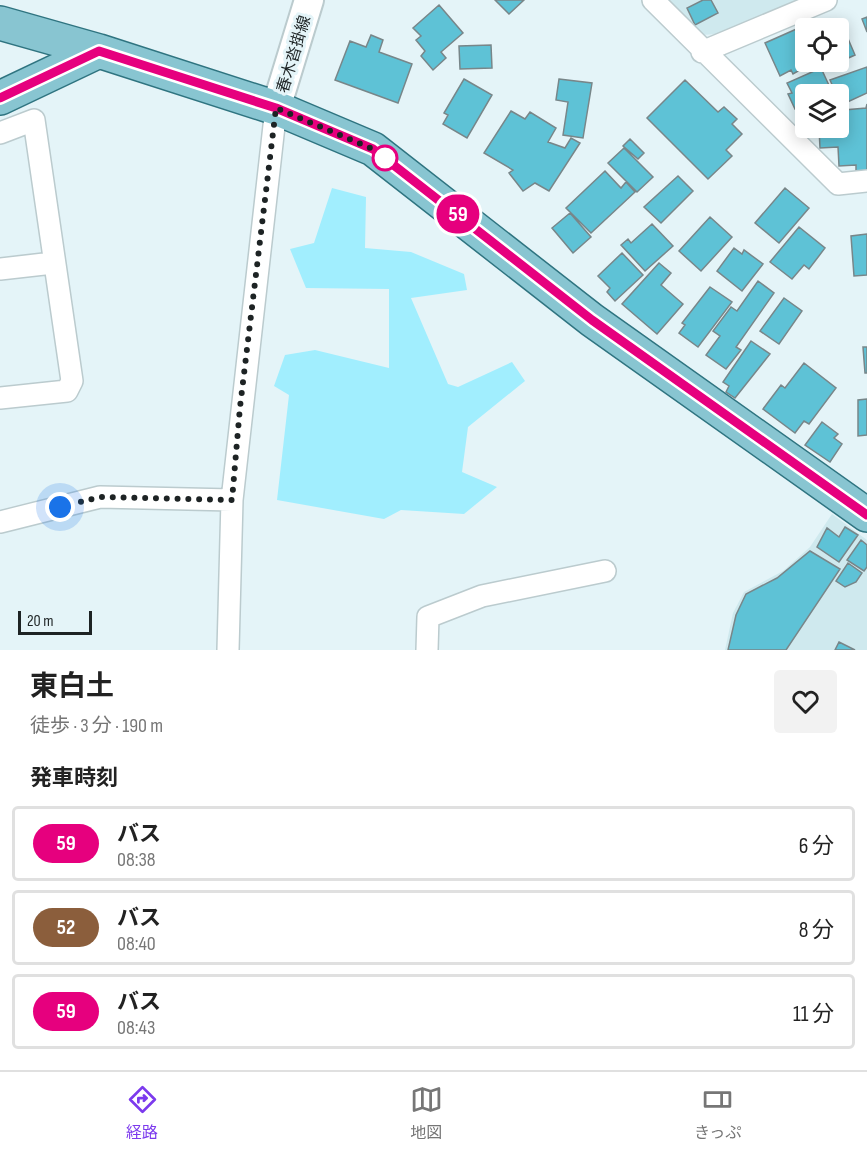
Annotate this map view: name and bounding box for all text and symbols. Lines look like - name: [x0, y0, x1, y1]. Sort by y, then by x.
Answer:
- street label: 春木沓掛線: [274, 13, 315, 95]
- map controls: [795, 18, 849, 138]
- button: locate: [795, 18, 849, 72]
- button: layers: [795, 84, 849, 138]
- unlabelled marker: [372, 145, 398, 171]
- line badge: 59: [431, 194, 485, 234]
- text: 59: [448, 202, 468, 227]
- your location: [45, 492, 75, 522]
- scale bar: [18, 608, 92, 636]
- text: 20 m: [27, 612, 54, 631]
- text: 東白土: [30, 670, 114, 703]
- button: heart: [774, 670, 837, 733]
- text: 徒歩 · 3 分 · 190 m: [30, 714, 163, 738]
- text: 発車時刻: [30, 765, 118, 792]
- text: バス: [117, 821, 161, 848]
- text: 59: [56, 831, 76, 856]
- text: 6 分: [799, 833, 834, 860]
- text: 08:38: [117, 848, 156, 872]
- text: バス: [117, 905, 161, 932]
- text: 52: [57, 915, 75, 940]
- text: 8 分: [799, 917, 834, 944]
- text: 08:40: [117, 932, 156, 956]
- text: バス: [117, 989, 161, 1016]
- text: 59: [56, 999, 76, 1024]
- text: 11 分: [793, 1001, 834, 1028]
- text: 08:43: [117, 1016, 155, 1040]
- tab: 経路: [126, 1083, 159, 1143]
- tab: 地図: [410, 1083, 443, 1143]
- tab: きっぷ: [694, 1083, 741, 1143]

